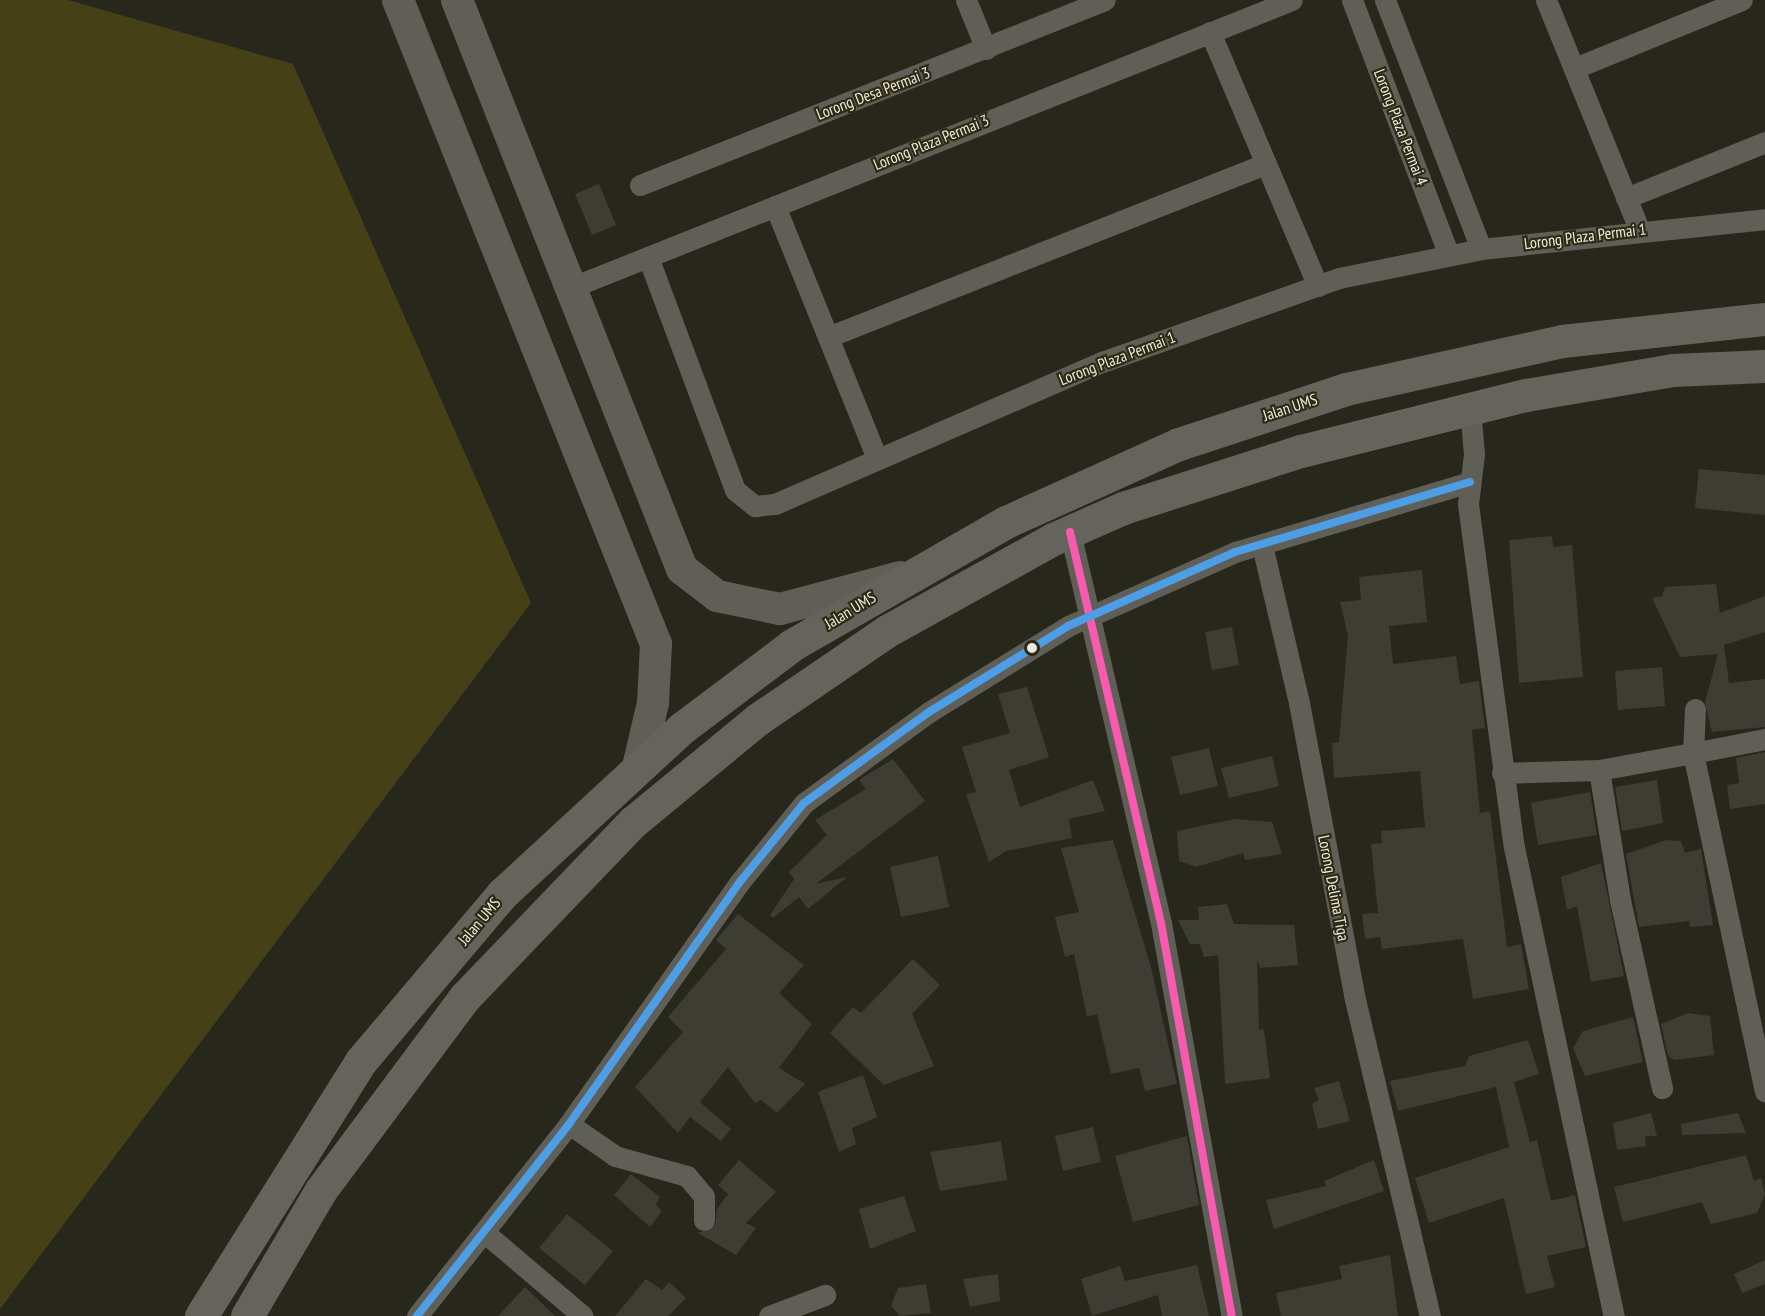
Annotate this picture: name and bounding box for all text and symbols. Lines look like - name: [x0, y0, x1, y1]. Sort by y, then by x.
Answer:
- street label: Lorong Desa Permai 3: [813, 62, 933, 124]
- street label: Lorong Plaza Permai 4: [1370, 66, 1432, 188]
- street label: Lorong Plaza Permai 3: [870, 110, 992, 174]
- street label: Lorong Plaza Permai 1: [1523, 219, 1647, 253]
- street label: Lorong Plaza Permai 1: [1056, 327, 1178, 389]
- street label: Jalan UMS: [1260, 389, 1320, 425]
- street label: Jalan UMS: [821, 587, 879, 633]
- unlabelled marker: [1026, 642, 1038, 654]
- street label: Lorong Delima Tiga: [1314, 833, 1354, 943]
- street label: Jalan UMS: [454, 893, 504, 949]

